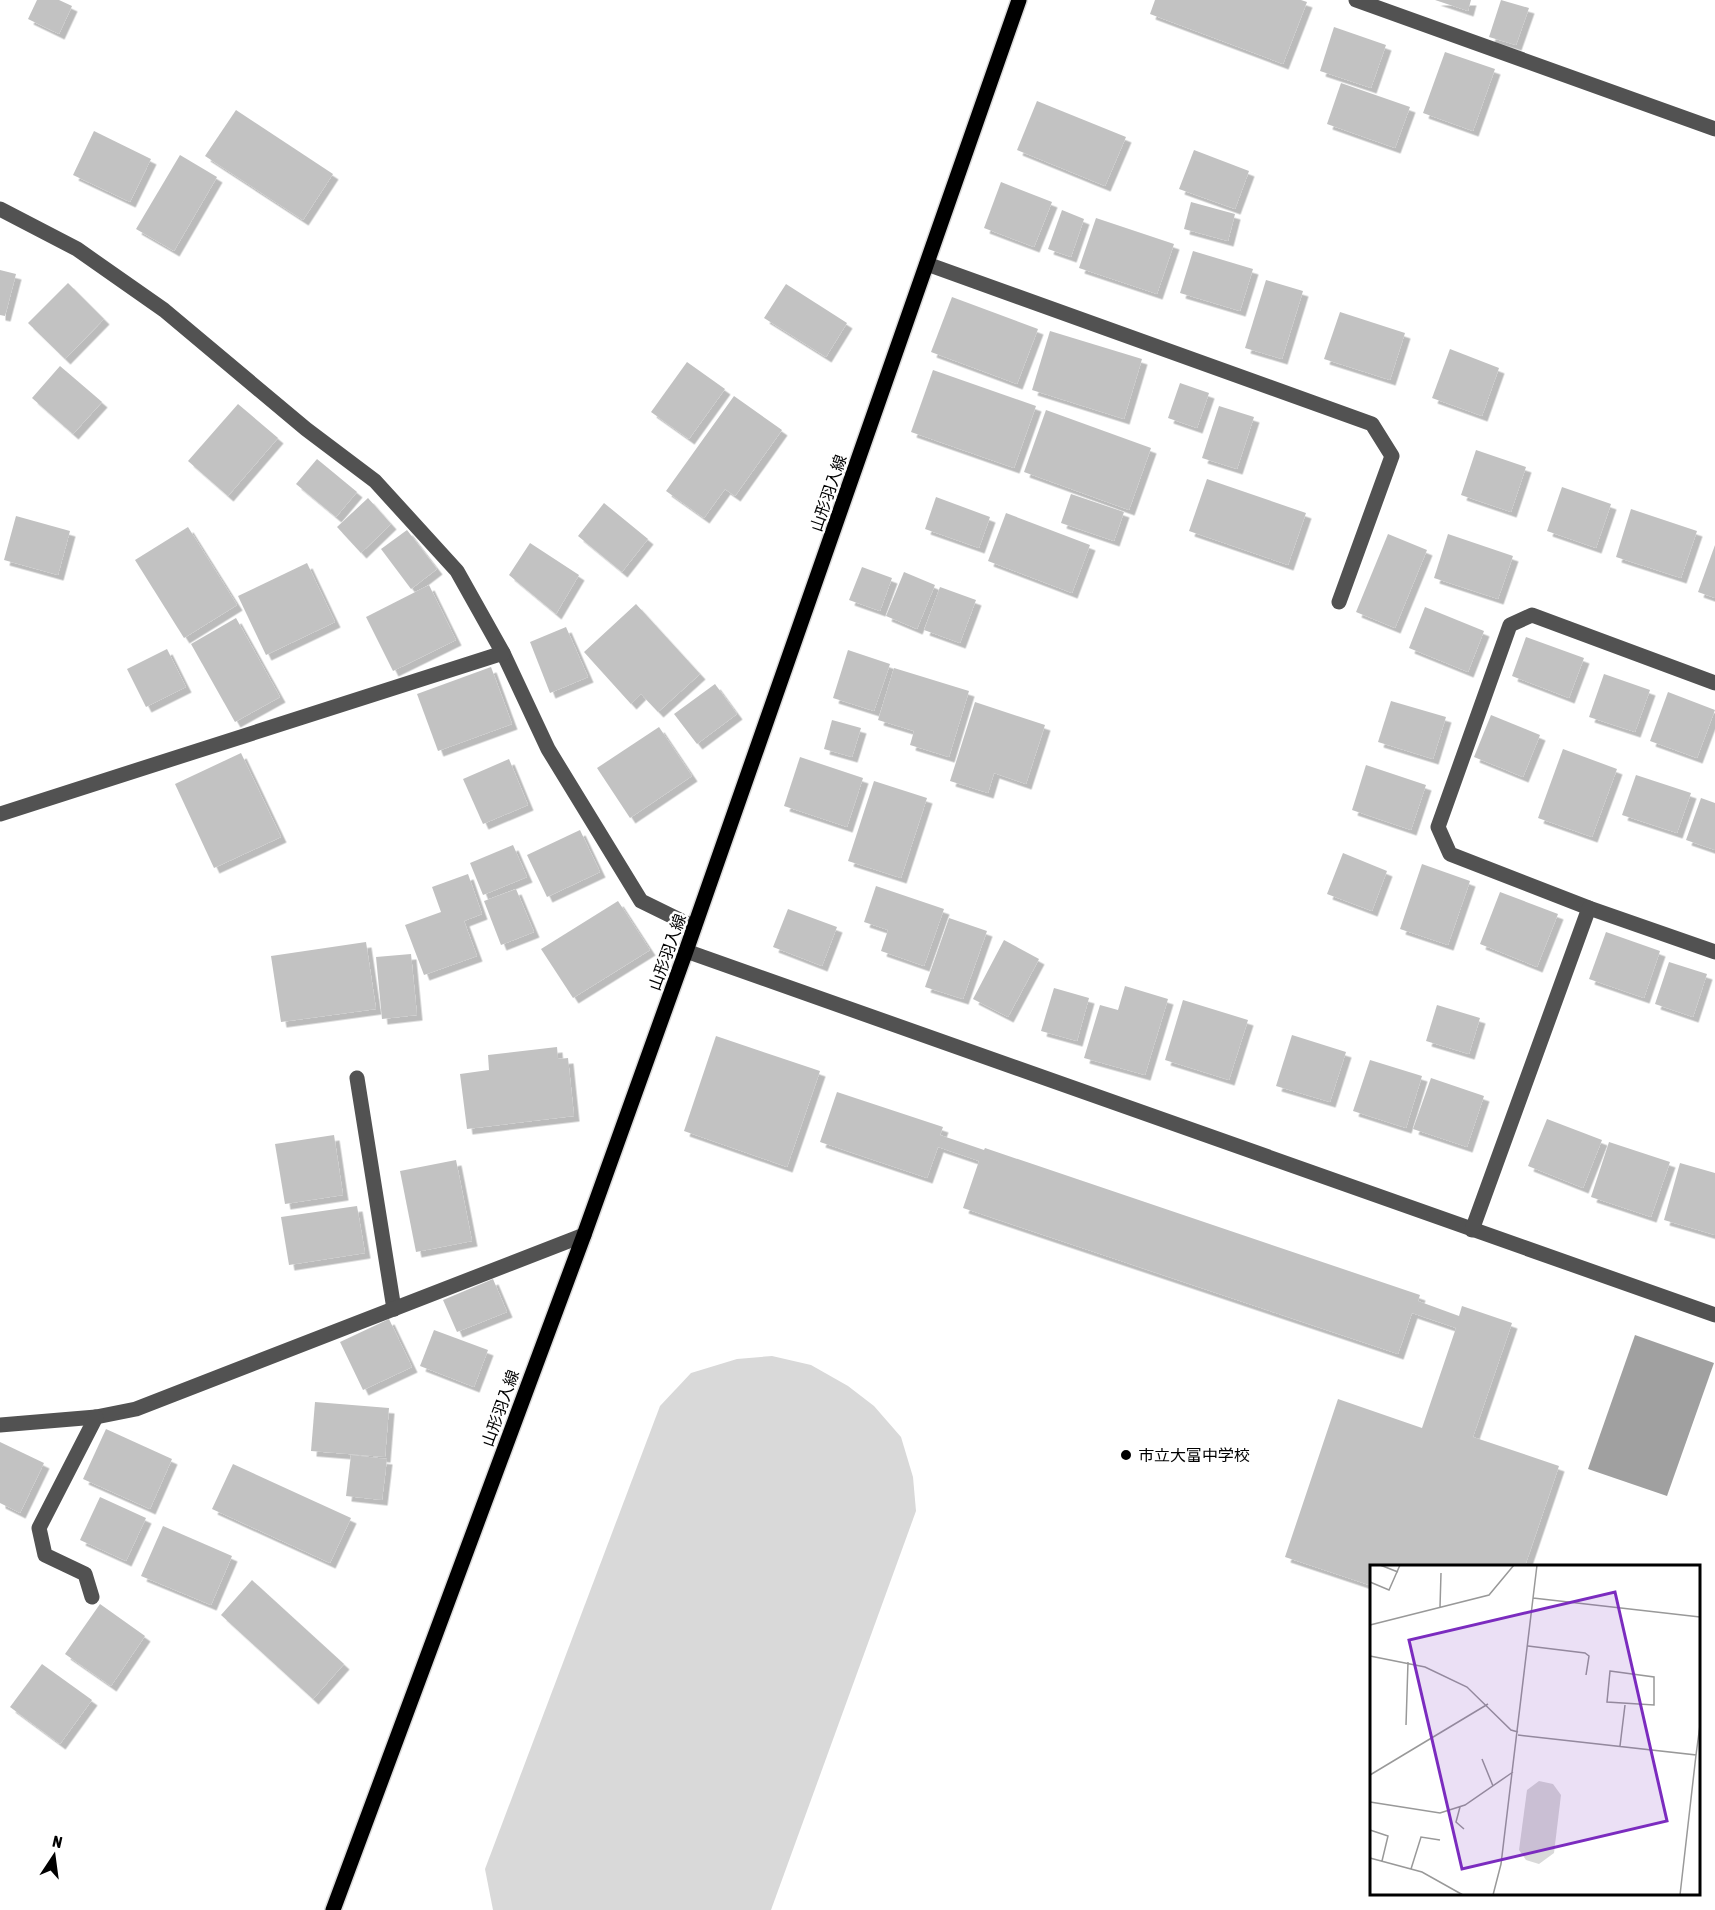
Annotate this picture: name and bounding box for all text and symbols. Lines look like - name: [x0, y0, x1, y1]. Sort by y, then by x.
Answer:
- street label: 山形羽入線: [806, 452, 850, 534]
- street label: 山形羽入線: [645, 911, 689, 993]
- street label: 山形羽入線: [478, 1367, 522, 1449]
- place label: 市立大富中学校: [1138, 1446, 1250, 1464]
- marker: 市立大富中学校: [1119, 1448, 1133, 1462]
- inset map: [1370, 1565, 1700, 1895]
- north arrow: [24, 1826, 84, 1886]
- text: N: [51, 1832, 64, 1851]

